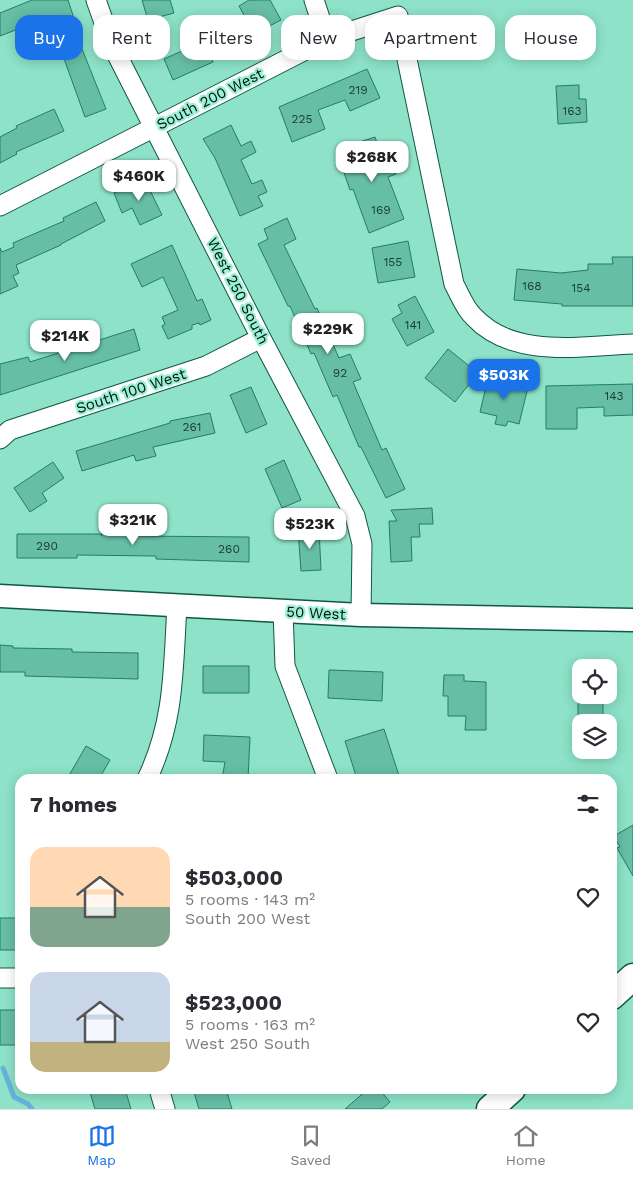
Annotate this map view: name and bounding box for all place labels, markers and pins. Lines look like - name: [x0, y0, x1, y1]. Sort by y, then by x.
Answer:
- pin: $268K: [337, 140, 407, 183]
- pin: $460K: [104, 160, 174, 202]
- pin: $229K: [293, 312, 363, 355]
- pin: $214K: [30, 320, 100, 362]
- pin: $503K: [469, 358, 539, 401]
- pin: $321K: [98, 504, 168, 546]
- pin: $523K: [275, 508, 345, 550]

